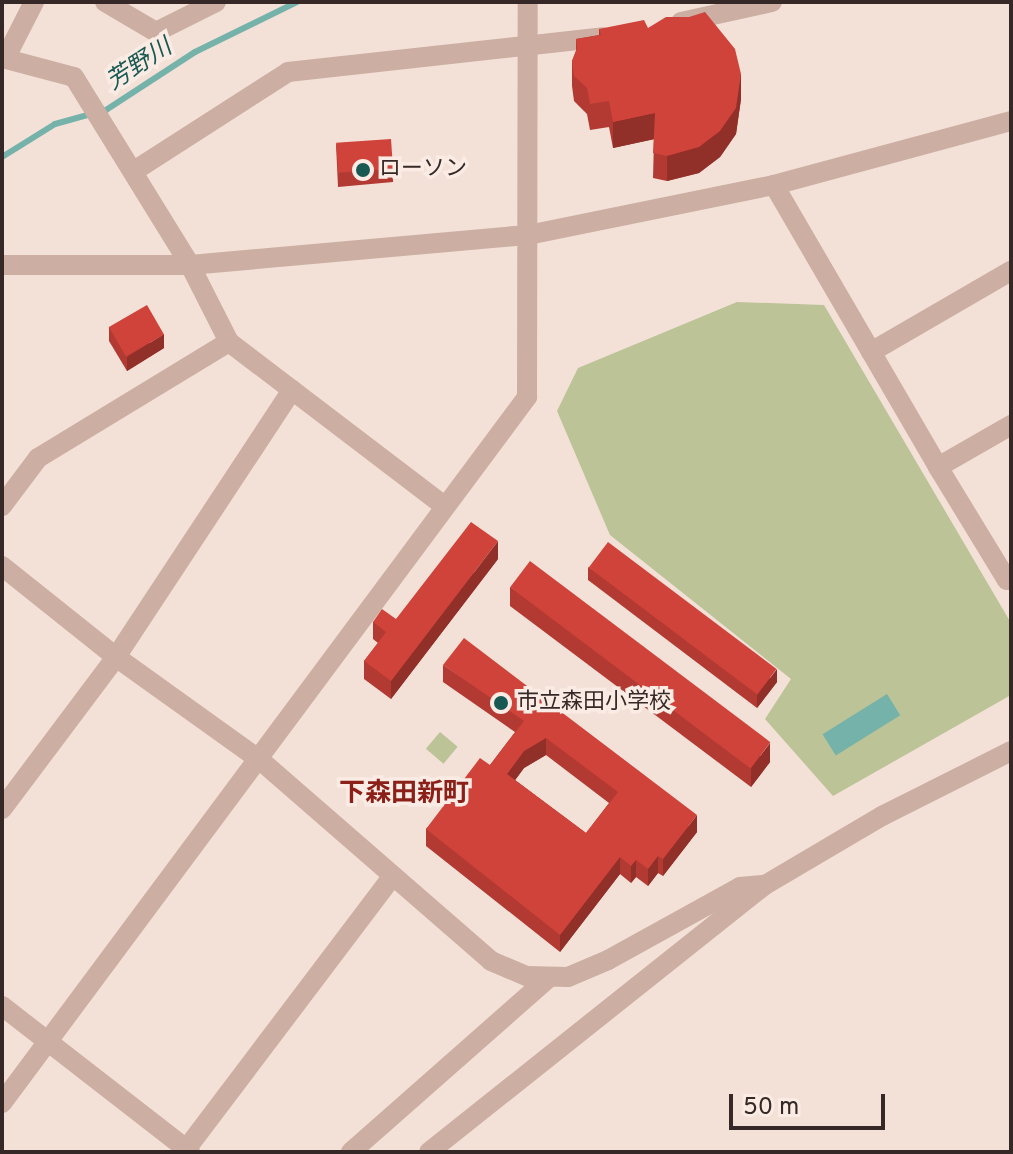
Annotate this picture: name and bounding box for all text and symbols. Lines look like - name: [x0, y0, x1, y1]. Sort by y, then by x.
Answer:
- water label: 芳野川: [102, 34, 178, 98]
- place label: ローソン: [379, 157, 467, 183]
- marker: ローソン: [354, 161, 372, 179]
- place label: 市立森田小学校: [517, 690, 671, 716]
- marker: 市立森田小学校: [492, 694, 510, 712]
- district label: 下森田新町: [339, 779, 469, 811]
- scale bar: [733, 1078, 889, 1128]
- text: 50 m: [743, 1093, 799, 1123]

